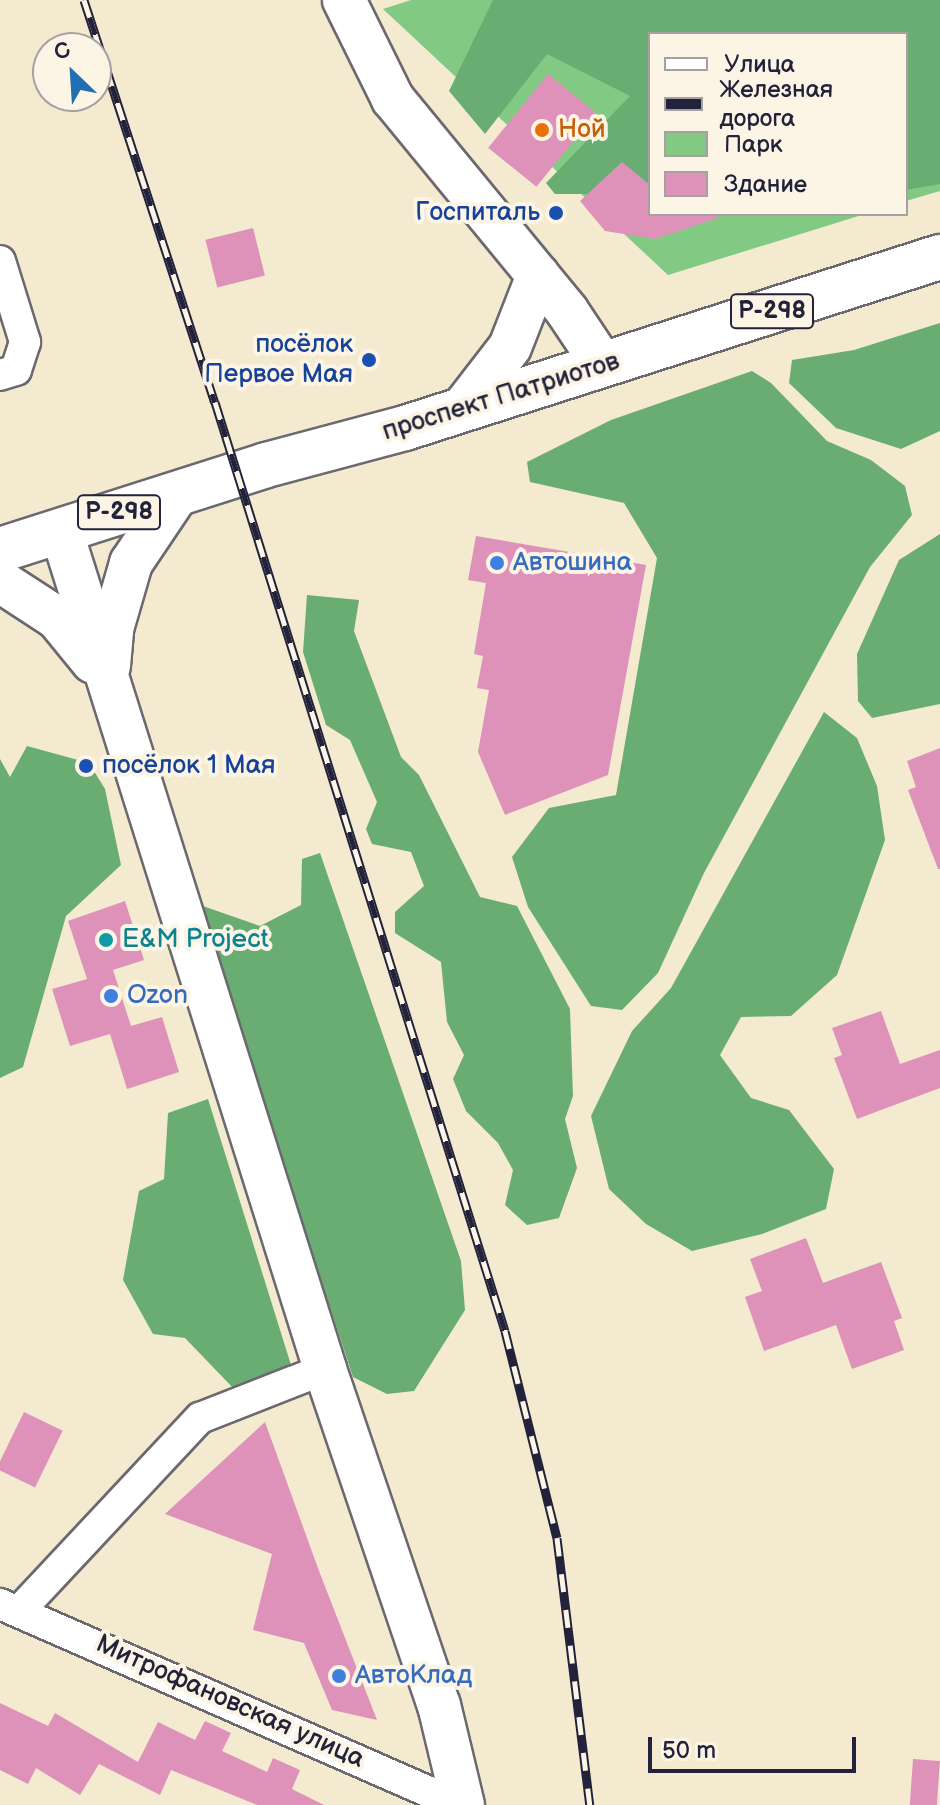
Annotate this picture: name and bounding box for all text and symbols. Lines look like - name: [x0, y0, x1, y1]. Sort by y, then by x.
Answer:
- north arrow: [32, 32, 112, 112]
- legend: [648, 32, 908, 216]
- text: С: [50, 36, 75, 67]
- text: Улица: [724, 50, 795, 79]
- text: Железная дорога: [719, 75, 833, 133]
- place label: Ной: [558, 114, 606, 146]
- marker: Ной: [533, 121, 551, 139]
- text: Парк: [724, 130, 782, 159]
- text: Здание: [724, 170, 807, 199]
- place label: Госпиталь: [415, 197, 540, 229]
- marker: Госпиталь: [547, 204, 565, 222]
- road number: Р-298: [728, 291, 816, 331]
- place label: посёлок Первое Мая: [204, 329, 353, 390]
- street label: проспект Патриотов: [379, 346, 623, 448]
- marker: посёлок Первое Мая: [360, 351, 378, 369]
- road number: Р-298: [75, 492, 163, 532]
- place label: Автошина: [513, 547, 632, 579]
- marker: Автошина: [488, 554, 506, 572]
- place label: посёлок 1 Мая: [102, 750, 275, 782]
- marker: посёлок 1 Мая: [77, 757, 95, 775]
- place label: E&M Project: [122, 924, 269, 956]
- marker: E&M Project: [97, 931, 115, 949]
- place label: Ozon: [127, 980, 188, 1012]
- marker: Ozon: [102, 987, 120, 1005]
- street label: Митрофановская улица: [91, 1629, 369, 1775]
- place label: АвтоКлад: [355, 1660, 472, 1692]
- marker: АвтоКлад: [330, 1667, 348, 1685]
- scale bar: [652, 1721, 860, 1771]
- text: 50 m: [662, 1736, 716, 1765]

